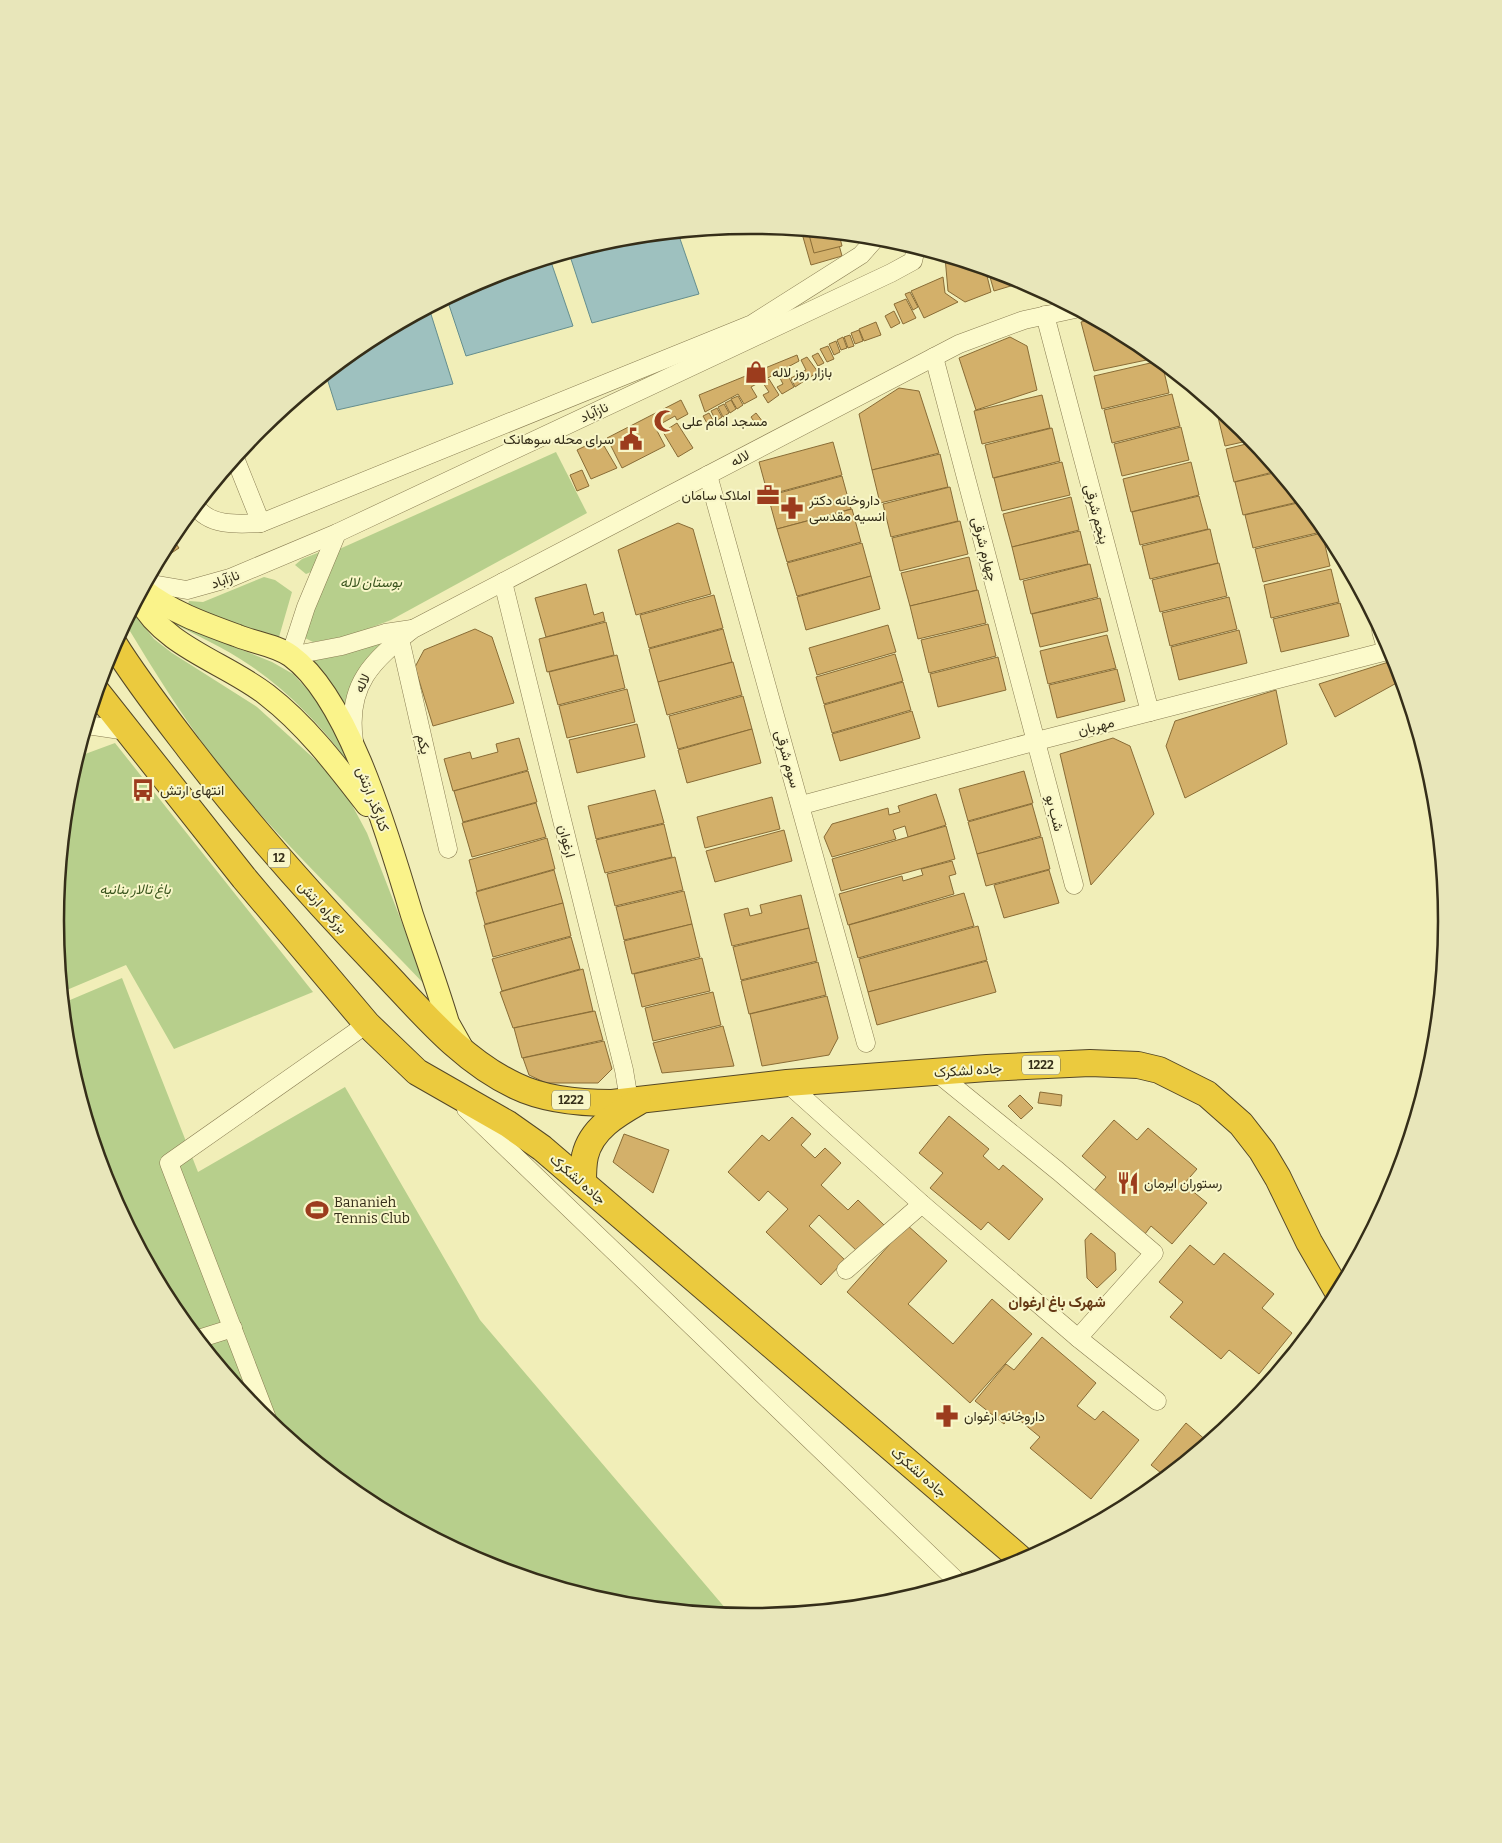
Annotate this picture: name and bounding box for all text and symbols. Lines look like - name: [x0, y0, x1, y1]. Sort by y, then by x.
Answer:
- shop icon: بازار روز لاله: [743, 359, 769, 385]
- place label: بازار روز لاله: [772, 364, 832, 381]
- street label: نازآباد: [577, 399, 611, 426]
- mosque icon: مسجد امام علی: [652, 408, 678, 434]
- place label: مسجد امام علی: [682, 413, 767, 430]
- public building icon: سرای محله سوهانک: [618, 426, 644, 452]
- place label: سرای محله سوهانک: [503, 431, 614, 448]
- street label: لاله: [728, 446, 753, 470]
- office icon: املاک سامان: [755, 482, 781, 508]
- street label: پنجم شرقی: [1079, 482, 1113, 546]
- place label: املاک سامان: [681, 487, 751, 504]
- place label: داروخانه دکتر انسیه مقدسی: [808, 492, 885, 525]
- pharmacy icon: داروخانه دکتر انسیه مقدسی: [779, 495, 805, 521]
- street label: چهارم شرقی: [967, 515, 1001, 583]
- street label: نازآباد: [209, 566, 242, 592]
- park label: بوستان لاله: [340, 574, 403, 591]
- street label: لاله: [351, 671, 374, 696]
- street label: مهربان: [1076, 714, 1116, 739]
- street label: سوم شرقی: [771, 728, 804, 790]
- street label: یکم: [413, 732, 434, 756]
- street label: کنارگذر ارتش: [352, 764, 393, 834]
- bus stop icon: انتهای ارتش: [130, 777, 156, 803]
- place label: انتهای ارتش: [160, 782, 224, 799]
- street label: شب بو: [1042, 793, 1067, 833]
- street label: ارغوان: [554, 823, 579, 859]
- road number: 12: [268, 848, 290, 868]
- street label: بزرگراه ارتش: [295, 878, 351, 937]
- park label: باغ تالار بنانیه: [99, 881, 171, 899]
- road number: 1222: [1022, 1056, 1060, 1074]
- street label: جاده لشکرک: [933, 1060, 1003, 1081]
- road number: 1222: [552, 1090, 590, 1110]
- street label: جاده لشکرک: [546, 1151, 609, 1208]
- restaurant icon: رستوران ايرمان: [1115, 1170, 1141, 1196]
- place label: رستوران ايرمان: [1144, 1175, 1223, 1192]
- place label: Bananieh Tennis Club: [334, 1194, 410, 1227]
- sports icon: Bananieh Tennis Club: [304, 1197, 330, 1223]
- district label: شهرک باغ ارغوان: [1008, 1293, 1106, 1312]
- pharmacy icon: داروخانه ارغوان: [934, 1403, 960, 1429]
- place label: داروخانه ارغوان: [964, 1408, 1045, 1425]
- street label: جاده لشکرک: [887, 1444, 950, 1501]

